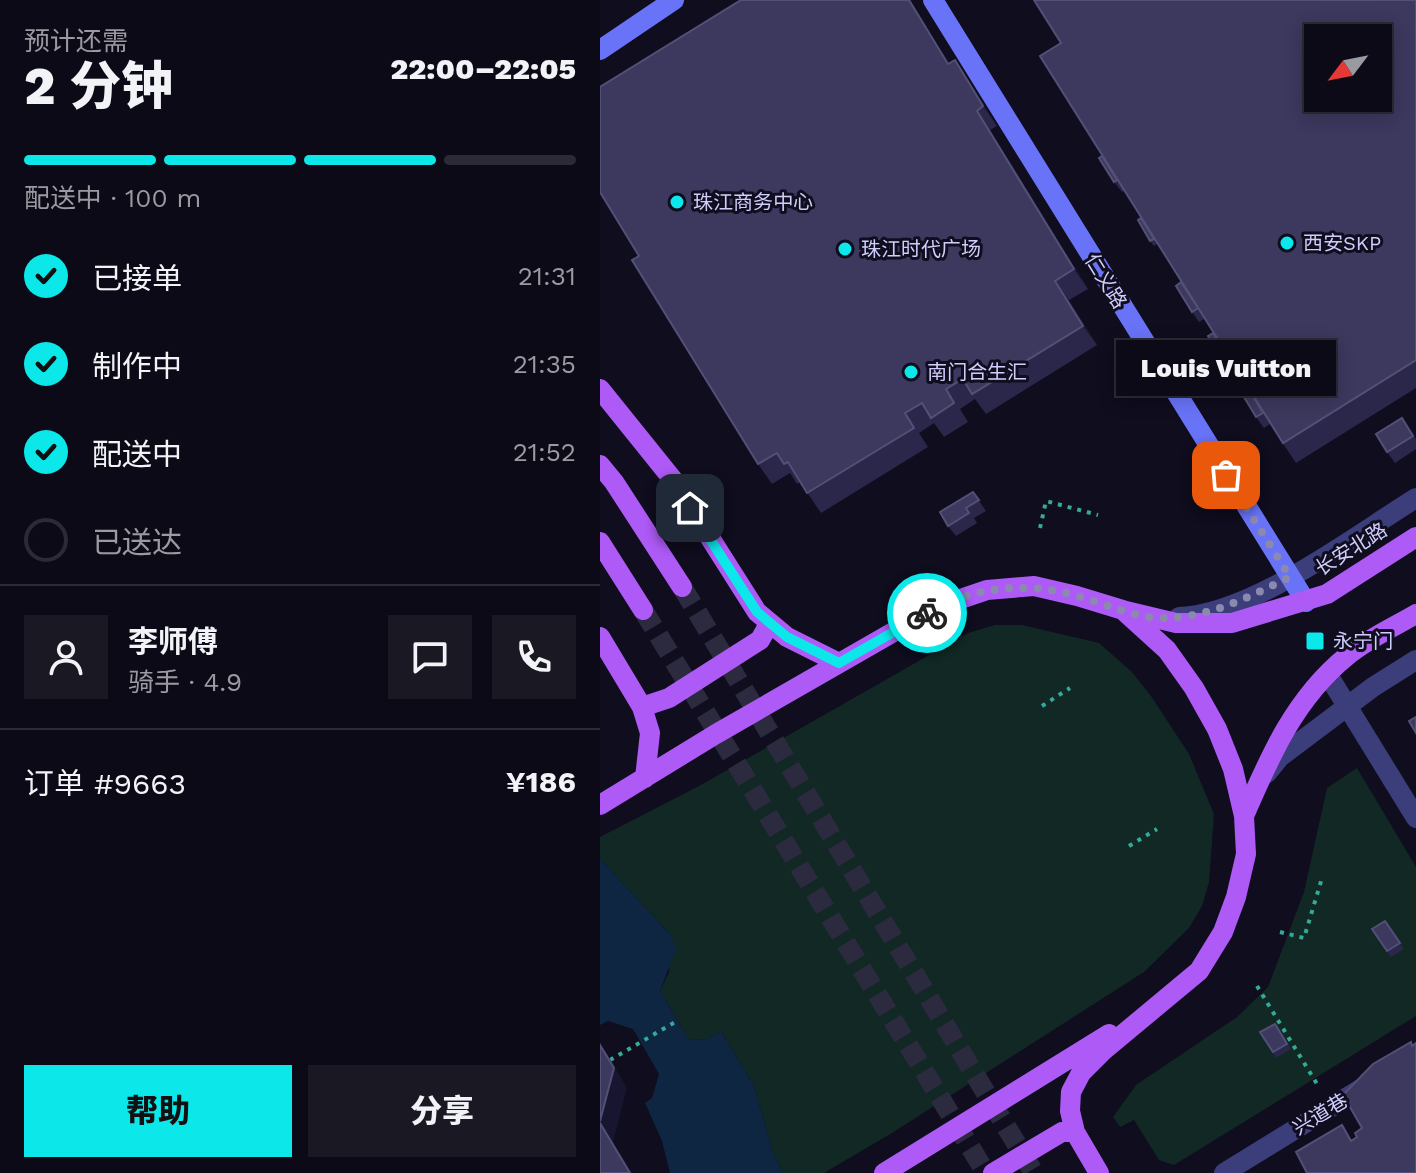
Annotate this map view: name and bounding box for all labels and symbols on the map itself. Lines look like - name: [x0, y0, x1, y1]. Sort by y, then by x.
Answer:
- north arrow: [1304, 24, 1392, 112]
- place label: 珠江商务中心: [693, 190, 813, 214]
- marker: 珠江商务中心: [668, 193, 686, 211]
- place label: 西安SKP: [1303, 231, 1381, 255]
- marker: 西安SKP: [1278, 234, 1296, 252]
- place label: 珠江时代广场: [861, 237, 981, 261]
- marker: 珠江时代广场: [836, 240, 854, 258]
- street label: 仁义路: [1080, 249, 1132, 313]
- callout: Louis Vuitton: [1116, 339, 1336, 395]
- place label: 南门合生汇: [927, 360, 1027, 384]
- marker: 南门合生汇: [902, 363, 920, 381]
- pin: [1192, 441, 1260, 509]
- pin: [656, 474, 724, 542]
- street label: 长安北路: [1311, 518, 1391, 580]
- courier: [887, 573, 967, 653]
- place label: 永宁门: [1333, 629, 1393, 653]
- marker: 永宁门: [1304, 630, 1326, 652]
- street label: 兴道巷: [1288, 1088, 1352, 1140]

